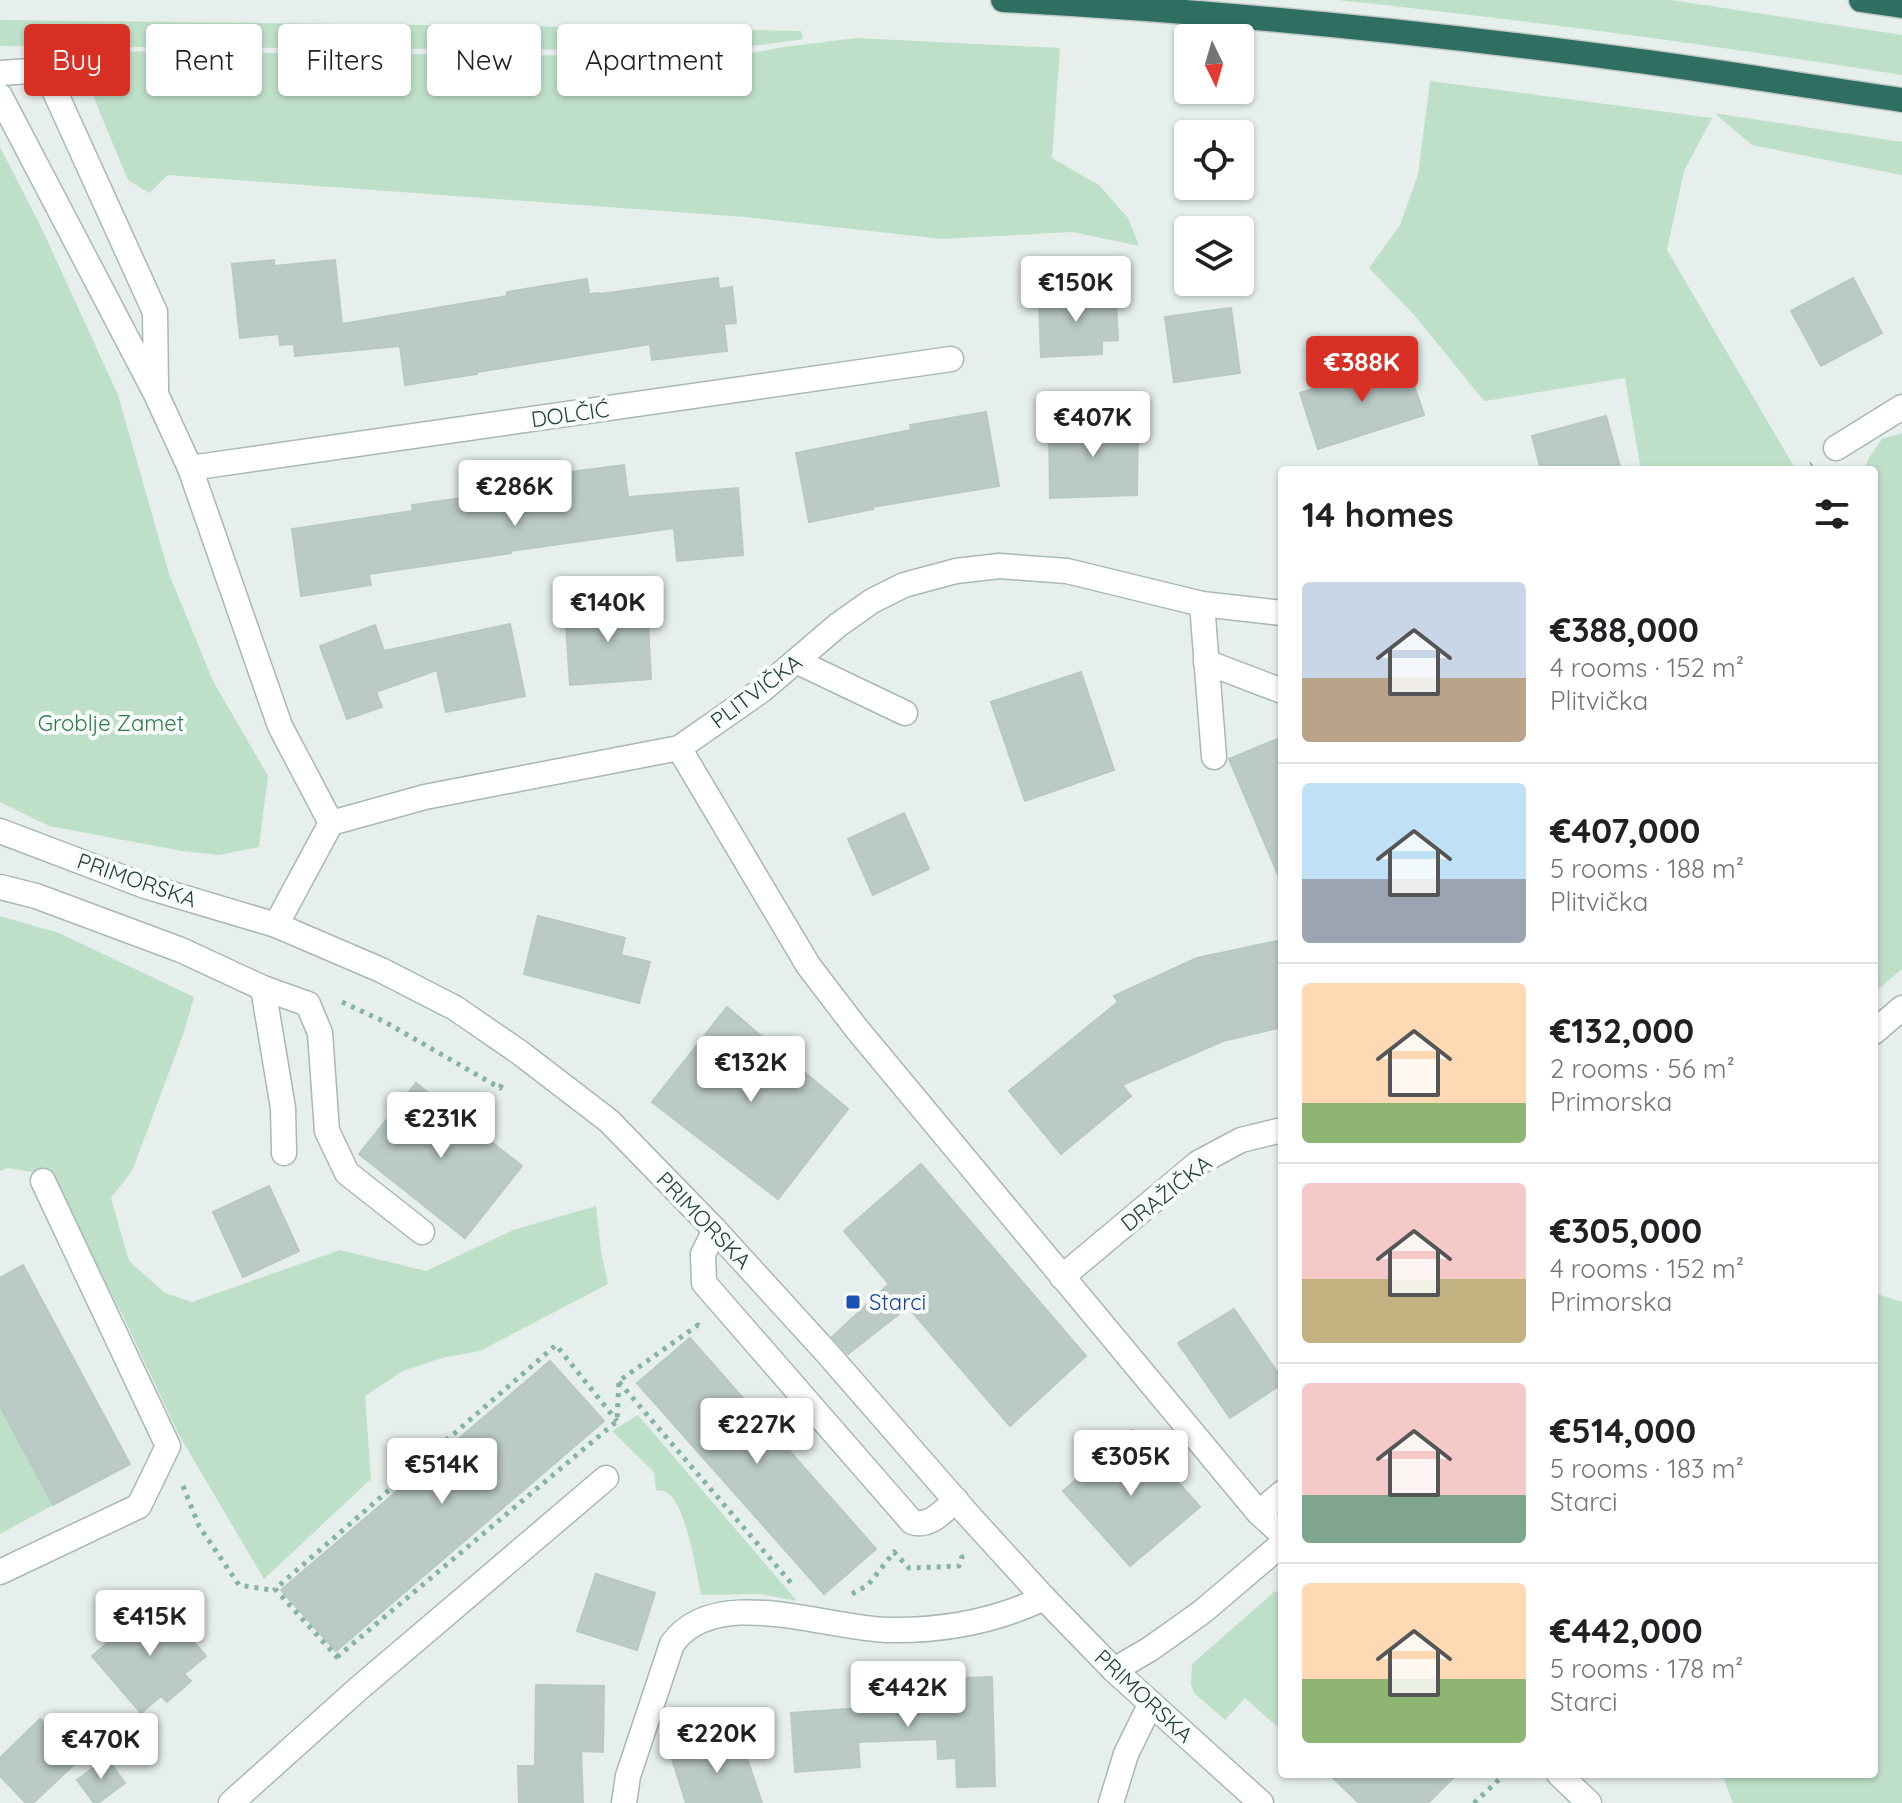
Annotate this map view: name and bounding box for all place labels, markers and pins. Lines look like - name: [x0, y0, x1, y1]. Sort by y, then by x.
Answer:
- pin: €150K: [1020, 256, 1132, 324]
- pin: €388K: [1306, 336, 1418, 404]
- pin: €407K: [1037, 391, 1149, 459]
- pin: €286K: [459, 460, 571, 528]
- pin: €140K: [552, 576, 664, 644]
- pin: €132K: [695, 1036, 807, 1104]
- pin: €231K: [385, 1092, 497, 1160]
- place label: Starci: [869, 1288, 926, 1316]
- marker: Starci: [844, 1293, 862, 1311]
- pin: €227K: [701, 1398, 813, 1466]
- pin: €305K: [1075, 1430, 1187, 1498]
- pin: €514K: [386, 1438, 498, 1506]
- pin: €415K: [94, 1590, 206, 1658]
- pin: €442K: [852, 1661, 964, 1729]
- pin: €220K: [661, 1707, 773, 1775]
- pin: €470K: [45, 1713, 157, 1781]

